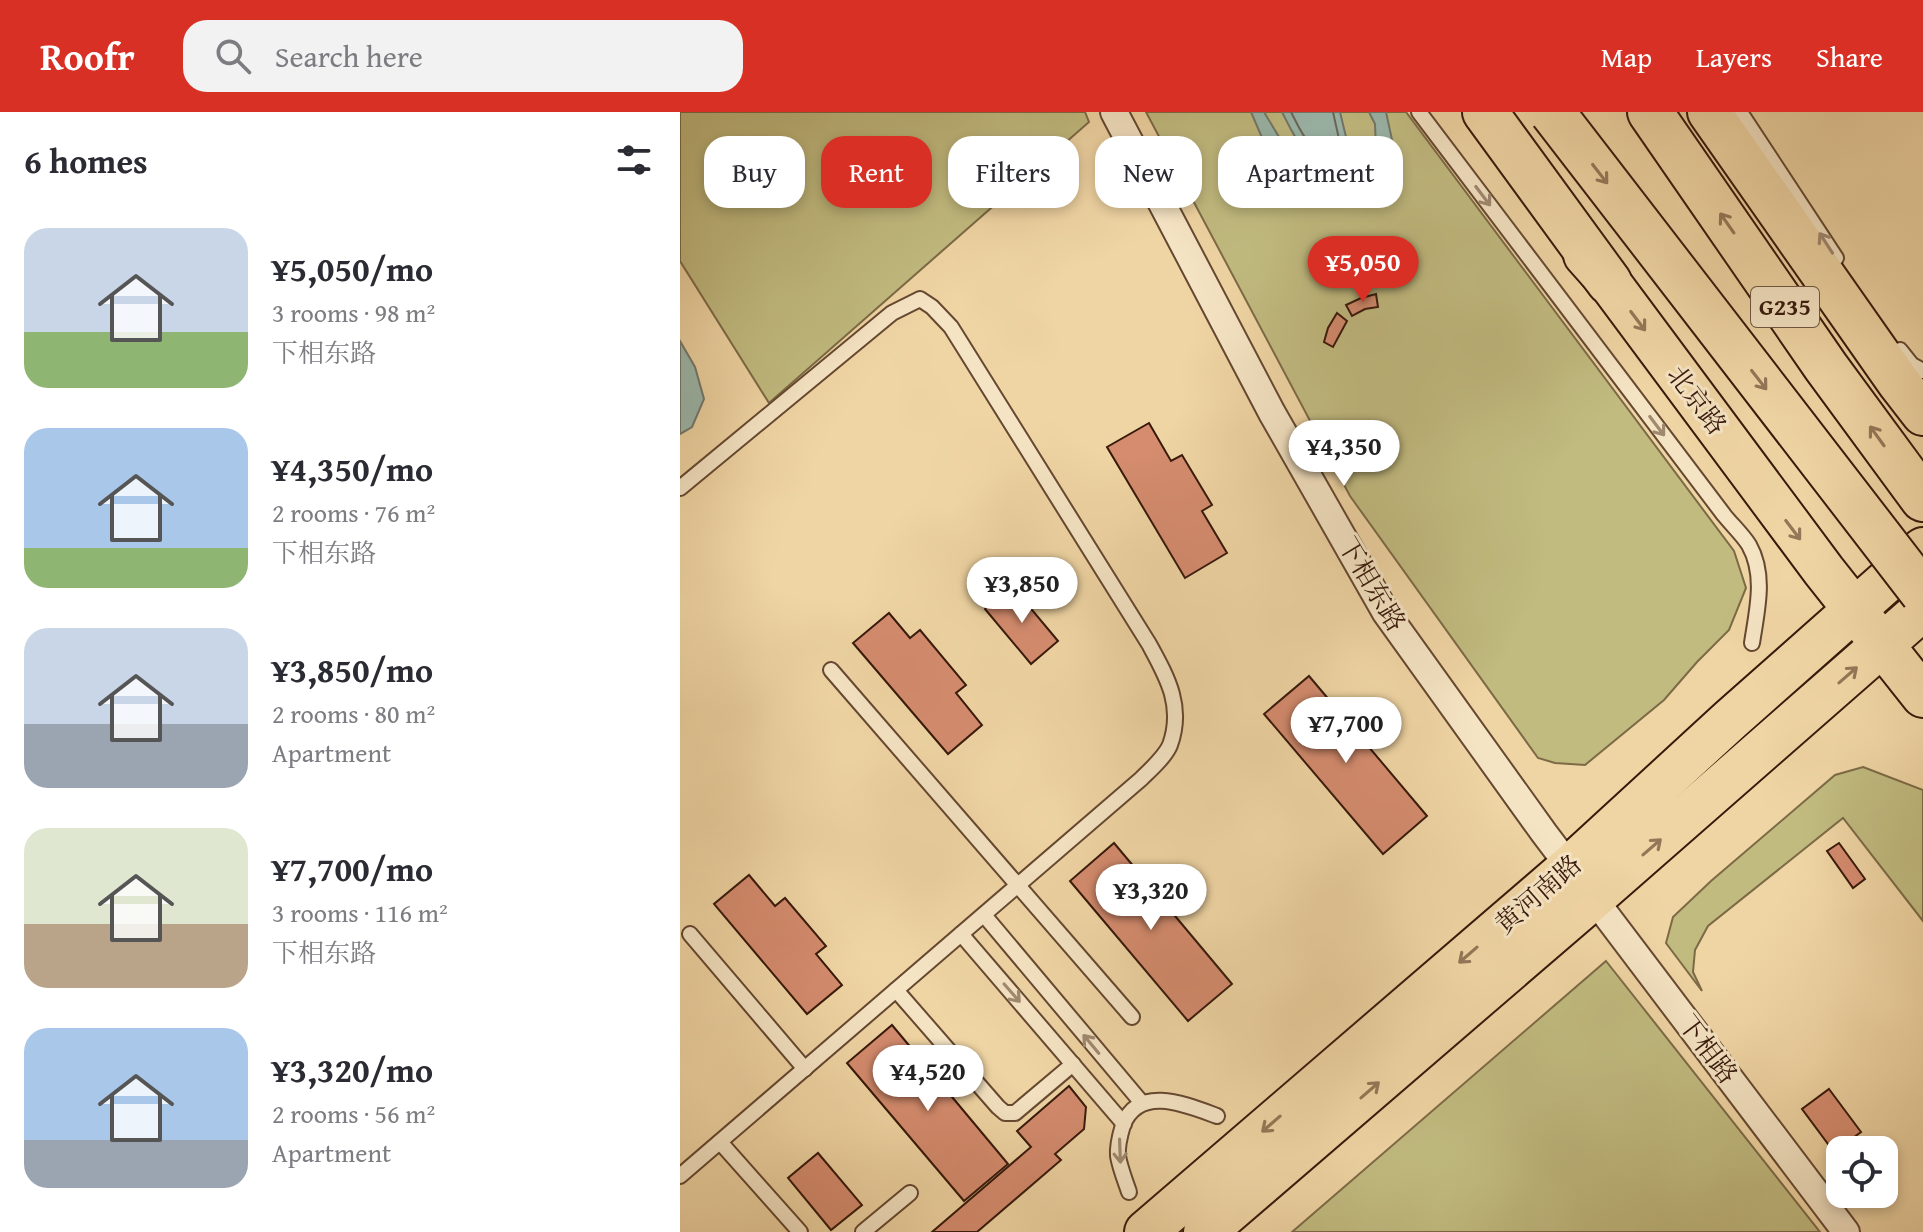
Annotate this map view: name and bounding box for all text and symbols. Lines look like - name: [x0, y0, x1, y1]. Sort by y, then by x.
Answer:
- search box: [183, 20, 743, 92]
- text: Roofr: [40, 28, 135, 84]
- icon: search: [211, 34, 255, 78]
- text: Search here: [275, 34, 423, 78]
- text: Map: [1601, 36, 1652, 77]
- text: Layers: [1696, 36, 1772, 77]
- text: Share: [1816, 36, 1883, 77]
- text: 6 homes: [24, 136, 148, 185]
- chip: Buy: [704, 136, 805, 208]
- chip: Rent: [821, 136, 932, 208]
- chip: Filters: [948, 136, 1079, 208]
- chip: New: [1095, 136, 1202, 208]
- chip: Apartment: [1218, 136, 1403, 208]
- icon: filters: [612, 138, 656, 182]
- one-way arrow: [1591, 163, 1609, 184]
- one-way arrow: [1474, 185, 1491, 207]
- one-way arrow: [1719, 213, 1735, 235]
- one-way arrow: [1818, 232, 1834, 255]
- pin: ¥5,050: [1298, 236, 1428, 304]
- text: ¥5,050: [1326, 242, 1400, 281]
- text: ¥5,050/mo: [272, 244, 433, 293]
- icon: home: [88, 260, 184, 356]
- road number: G235: [1751, 287, 1819, 327]
- text: 3 rooms · 98 m²: [272, 293, 435, 332]
- one-way arrow: [1629, 310, 1646, 331]
- text: 下相东路: [272, 333, 376, 372]
- street label: 北京路: [1658, 357, 1736, 443]
- one-way arrow: [1750, 369, 1767, 390]
- one-way arrow: [1648, 415, 1665, 436]
- pin: ¥4,350: [1279, 420, 1409, 488]
- text: ¥4,350: [1307, 426, 1381, 465]
- one-way arrow: [1869, 426, 1886, 447]
- text: ¥4,350/mo: [272, 444, 433, 493]
- icon: home: [88, 460, 184, 556]
- text: 2 rooms · 76 m²: [272, 493, 435, 532]
- one-way arrow: [1785, 518, 1802, 540]
- street label: 下相东路: [1329, 529, 1416, 638]
- text: 下相东路: [272, 533, 376, 572]
- pin: ¥3,850: [957, 557, 1087, 625]
- text: ¥3,850: [985, 563, 1059, 602]
- text: ¥3,850/mo: [272, 645, 433, 694]
- icon: home: [88, 660, 184, 756]
- one-way arrow: [1837, 667, 1857, 685]
- text: 2 rooms · 80 m²: [272, 694, 435, 733]
- pin: ¥7,700: [1281, 697, 1411, 765]
- text: ¥7,700: [1309, 703, 1383, 742]
- text: Apartment: [272, 733, 391, 772]
- one-way arrow: [1641, 838, 1661, 856]
- text: ¥7,700/mo: [272, 844, 433, 893]
- street label: 黄河南路: [1486, 845, 1590, 942]
- icon: home: [88, 860, 184, 956]
- pin: ¥3,320: [1086, 864, 1216, 932]
- text: ¥3,320: [1114, 870, 1188, 909]
- text: 3 rooms · 116 m²: [272, 893, 448, 932]
- text: 下相东路: [272, 933, 376, 972]
- one-way arrow: [1459, 945, 1479, 963]
- one-way arrow: [1003, 983, 1021, 1003]
- street label: 下相路: [1669, 1006, 1747, 1092]
- one-way arrow: [1082, 1034, 1100, 1054]
- text: ¥3,320/mo: [272, 1045, 433, 1094]
- pin: ¥4,520: [863, 1045, 993, 1113]
- text: ¥4,520: [891, 1051, 965, 1090]
- icon: home: [88, 1060, 184, 1156]
- one-way arrow: [1360, 1081, 1380, 1099]
- text: 2 rooms · 56 m²: [272, 1094, 435, 1133]
- one-way arrow: [1262, 1115, 1282, 1133]
- text: Apartment: [272, 1133, 391, 1172]
- map controls: [1826, 1136, 1898, 1208]
- button: locate: [1826, 1136, 1898, 1208]
- one-way arrow: [1113, 1137, 1128, 1163]

